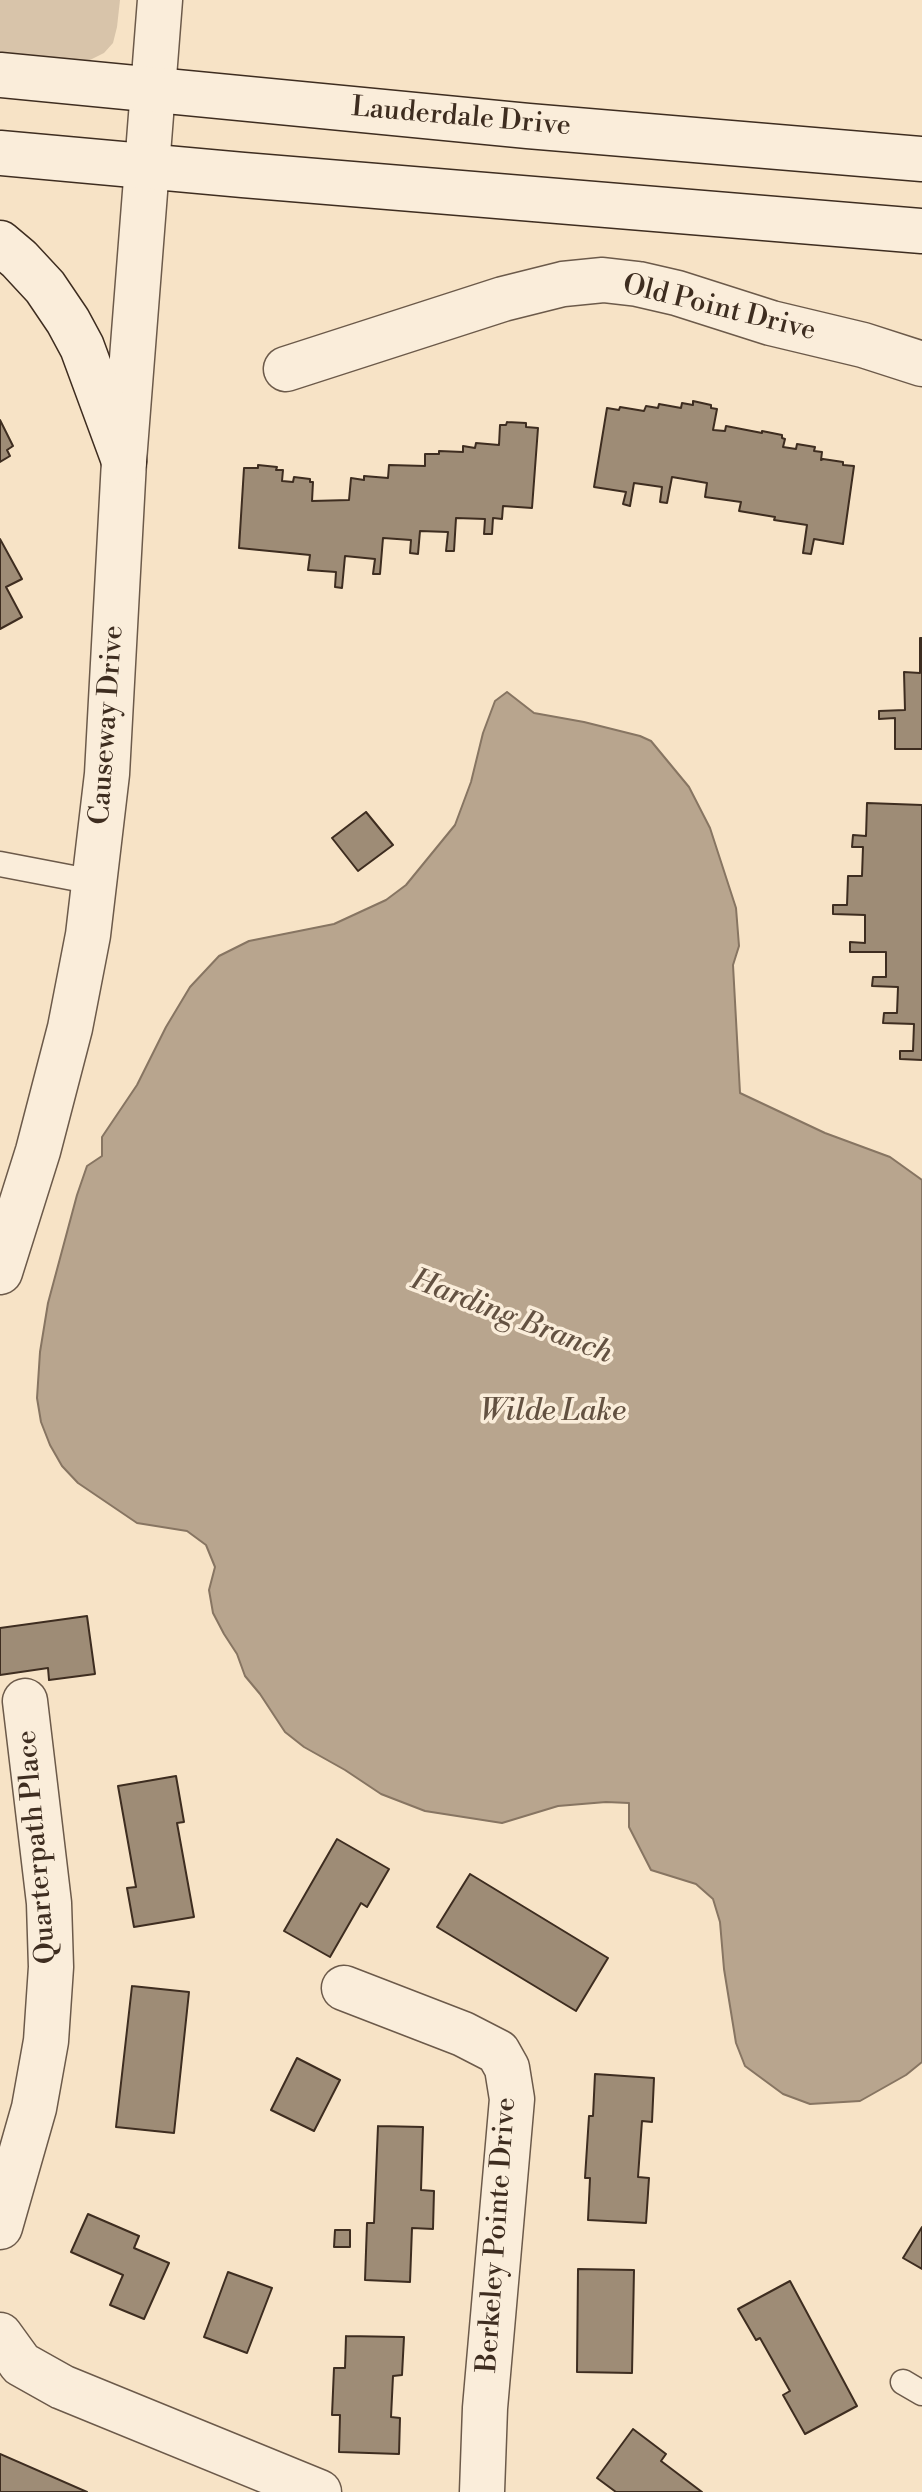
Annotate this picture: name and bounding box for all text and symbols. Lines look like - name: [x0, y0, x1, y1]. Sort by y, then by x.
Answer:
- street label: Lauderdale Drive: [350, 92, 572, 144]
- street label: Old Point Drive: [619, 269, 819, 349]
- street label: Causeway Drive: [84, 624, 132, 826]
- water label: Harding Branch: [405, 1263, 617, 1373]
- water label: Wilde Lake: [480, 1395, 626, 1431]
- street label: Quarterpath Place: [11, 1729, 65, 1965]
- street label: Berkeley Pointe Drive: [472, 2096, 524, 2374]

